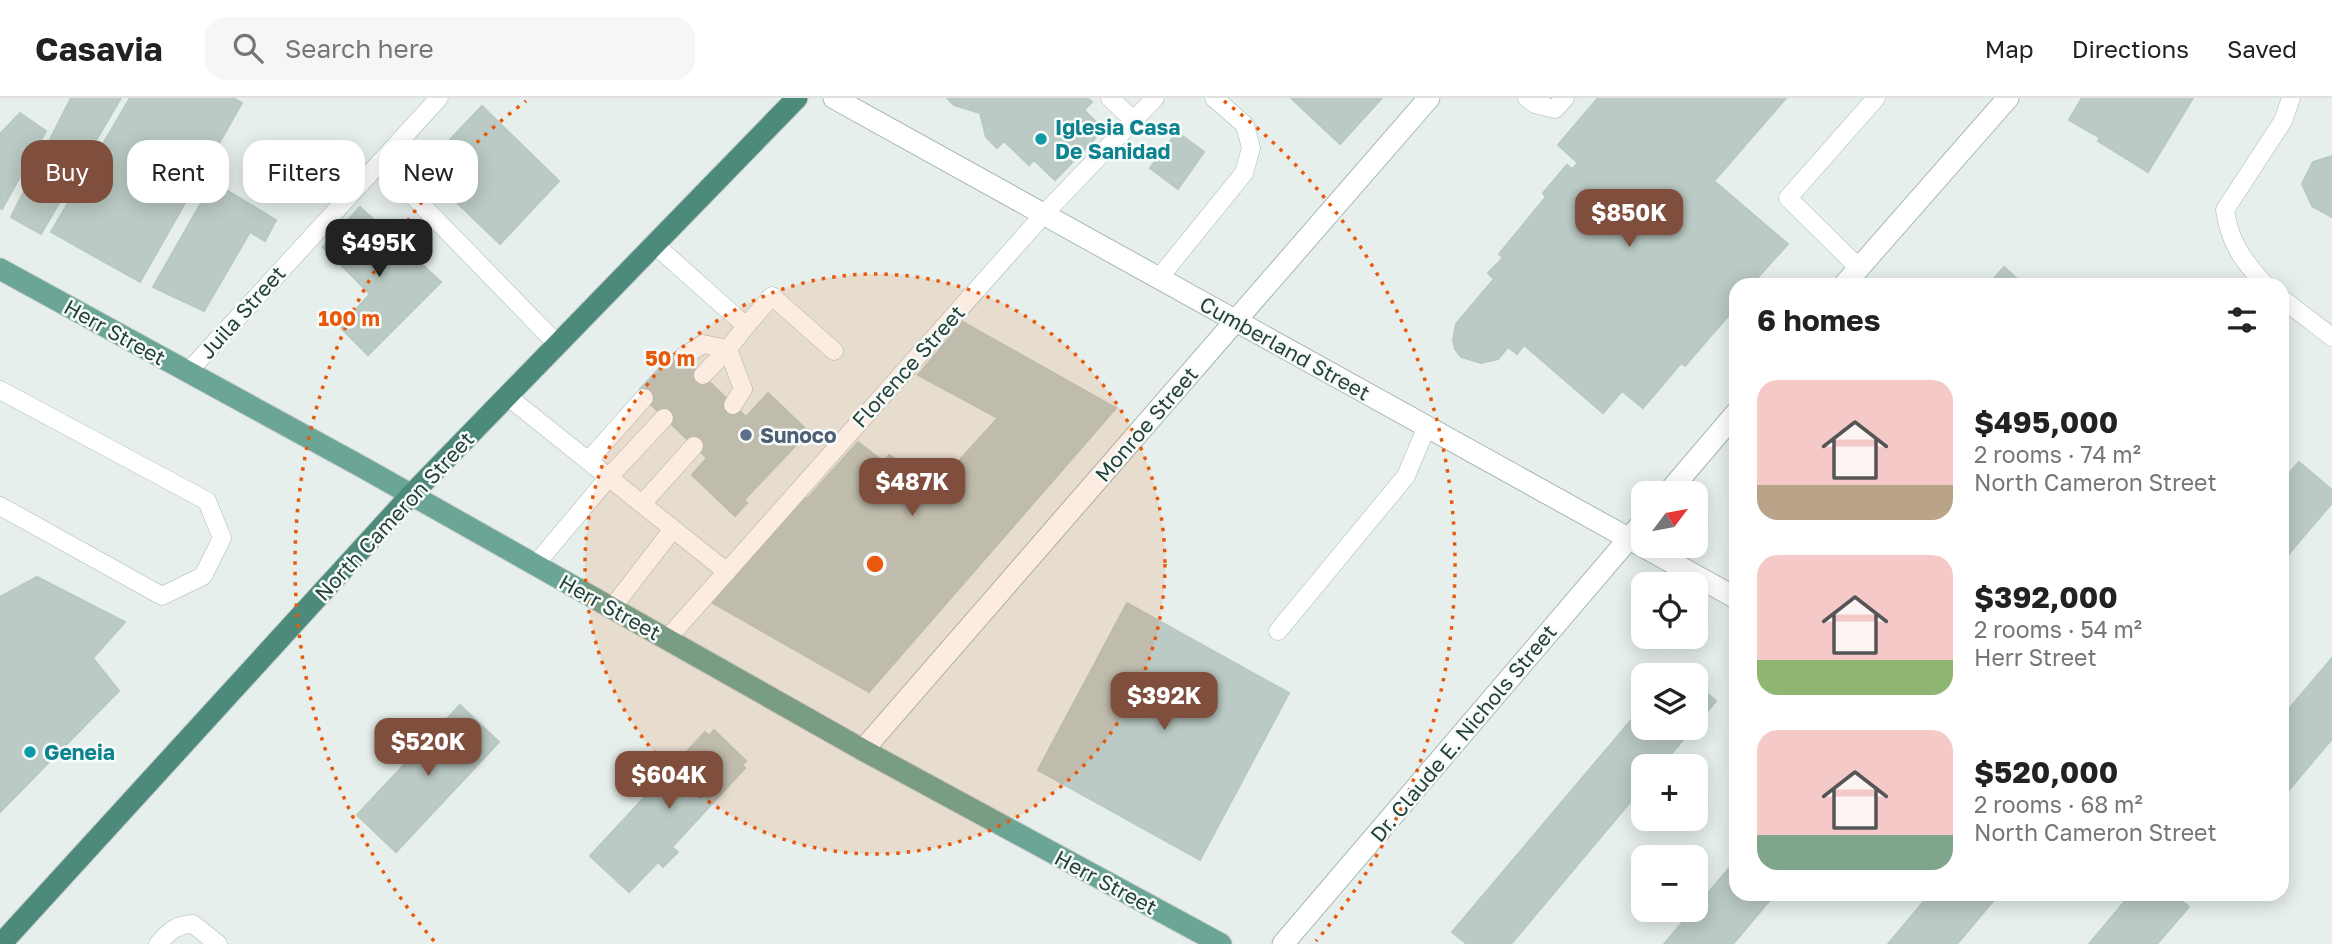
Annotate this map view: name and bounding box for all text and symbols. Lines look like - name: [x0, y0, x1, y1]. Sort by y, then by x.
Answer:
- search box: [205, 17, 695, 80]
- text: Casavia: [35, 29, 163, 68]
- icon: search: [229, 29, 267, 67]
- text: Search here: [285, 33, 434, 64]
- text: Map: [1985, 34, 2034, 63]
- text: Directions: [2072, 34, 2189, 63]
- text: Saved: [2227, 34, 2297, 63]
- place label: Iglesia Casa De Sanidad: [1055, 114, 1180, 164]
- marker: Iglesia Casa De Sanidad: [1033, 131, 1049, 147]
- chip: Buy: [21, 140, 113, 203]
- chip: Rent: [127, 140, 229, 203]
- chip: Filters: [243, 140, 365, 203]
- chip: New: [379, 140, 478, 203]
- pin: $850K: [1580, 190, 1678, 249]
- text: $850K: [1591, 198, 1667, 226]
- pin: $495K: [330, 220, 428, 279]
- text: $495K: [341, 228, 417, 256]
- street label: Juila Street: [194, 260, 290, 364]
- street label: Cumberland Street: [1195, 290, 1375, 406]
- street label: Herr Street: [60, 293, 170, 371]
- street label: Florence Street: [846, 299, 970, 433]
- icon: filters: [2223, 301, 2261, 339]
- text: 6 homes: [1757, 302, 1880, 338]
- text: 100 m: [318, 305, 380, 331]
- text: 50 m: [645, 345, 695, 371]
- street label: Monroe Street: [1089, 361, 1203, 487]
- text: $495,000: [1974, 404, 2118, 440]
- icon: home: [1813, 408, 1897, 492]
- place label: Sunoco: [760, 422, 837, 448]
- street label: North Cameron Street: [309, 426, 479, 606]
- marker: Sunoco: [738, 427, 754, 443]
- text: 2 rooms · 74 m²: [1974, 440, 2141, 468]
- pin: $487K: [863, 458, 961, 518]
- text: $487K: [875, 467, 949, 495]
- text: North Cameron Street: [1974, 468, 2217, 496]
- north arrow: [1631, 481, 1708, 558]
- map controls: [1631, 481, 1708, 922]
- centre of rings: [863, 552, 887, 576]
- street label: Herr Street: [555, 568, 665, 646]
- button: locate: [1631, 572, 1708, 649]
- text: $392,000: [1974, 579, 2118, 615]
- icon: home: [1813, 583, 1897, 667]
- text: 2 rooms · 54 m²: [1974, 615, 2142, 643]
- street label: Dr. Claude E. Nichols Street: [1364, 619, 1562, 847]
- text: Herr Street: [1974, 643, 2097, 671]
- button: layers: [1631, 663, 1708, 740]
- pin: $392K: [1115, 672, 1213, 732]
- text: $392K: [1127, 681, 1201, 709]
- pin: $520K: [379, 718, 477, 778]
- text: $520K: [390, 727, 466, 755]
- place label: Geneia: [44, 739, 115, 765]
- marker: Geneia: [22, 744, 38, 760]
- pin: $604K: [620, 752, 718, 811]
- button: +: [1631, 754, 1708, 831]
- text: $520,000: [1974, 754, 2118, 790]
- icon: home: [1813, 758, 1897, 842]
- text: $604K: [631, 760, 707, 788]
- text: 2 rooms · 68 m²: [1974, 790, 2143, 818]
- text: North Cameron Street: [1974, 818, 2217, 846]
- street label: Herr Street: [1050, 844, 1162, 920]
- button: −: [1631, 845, 1708, 922]

